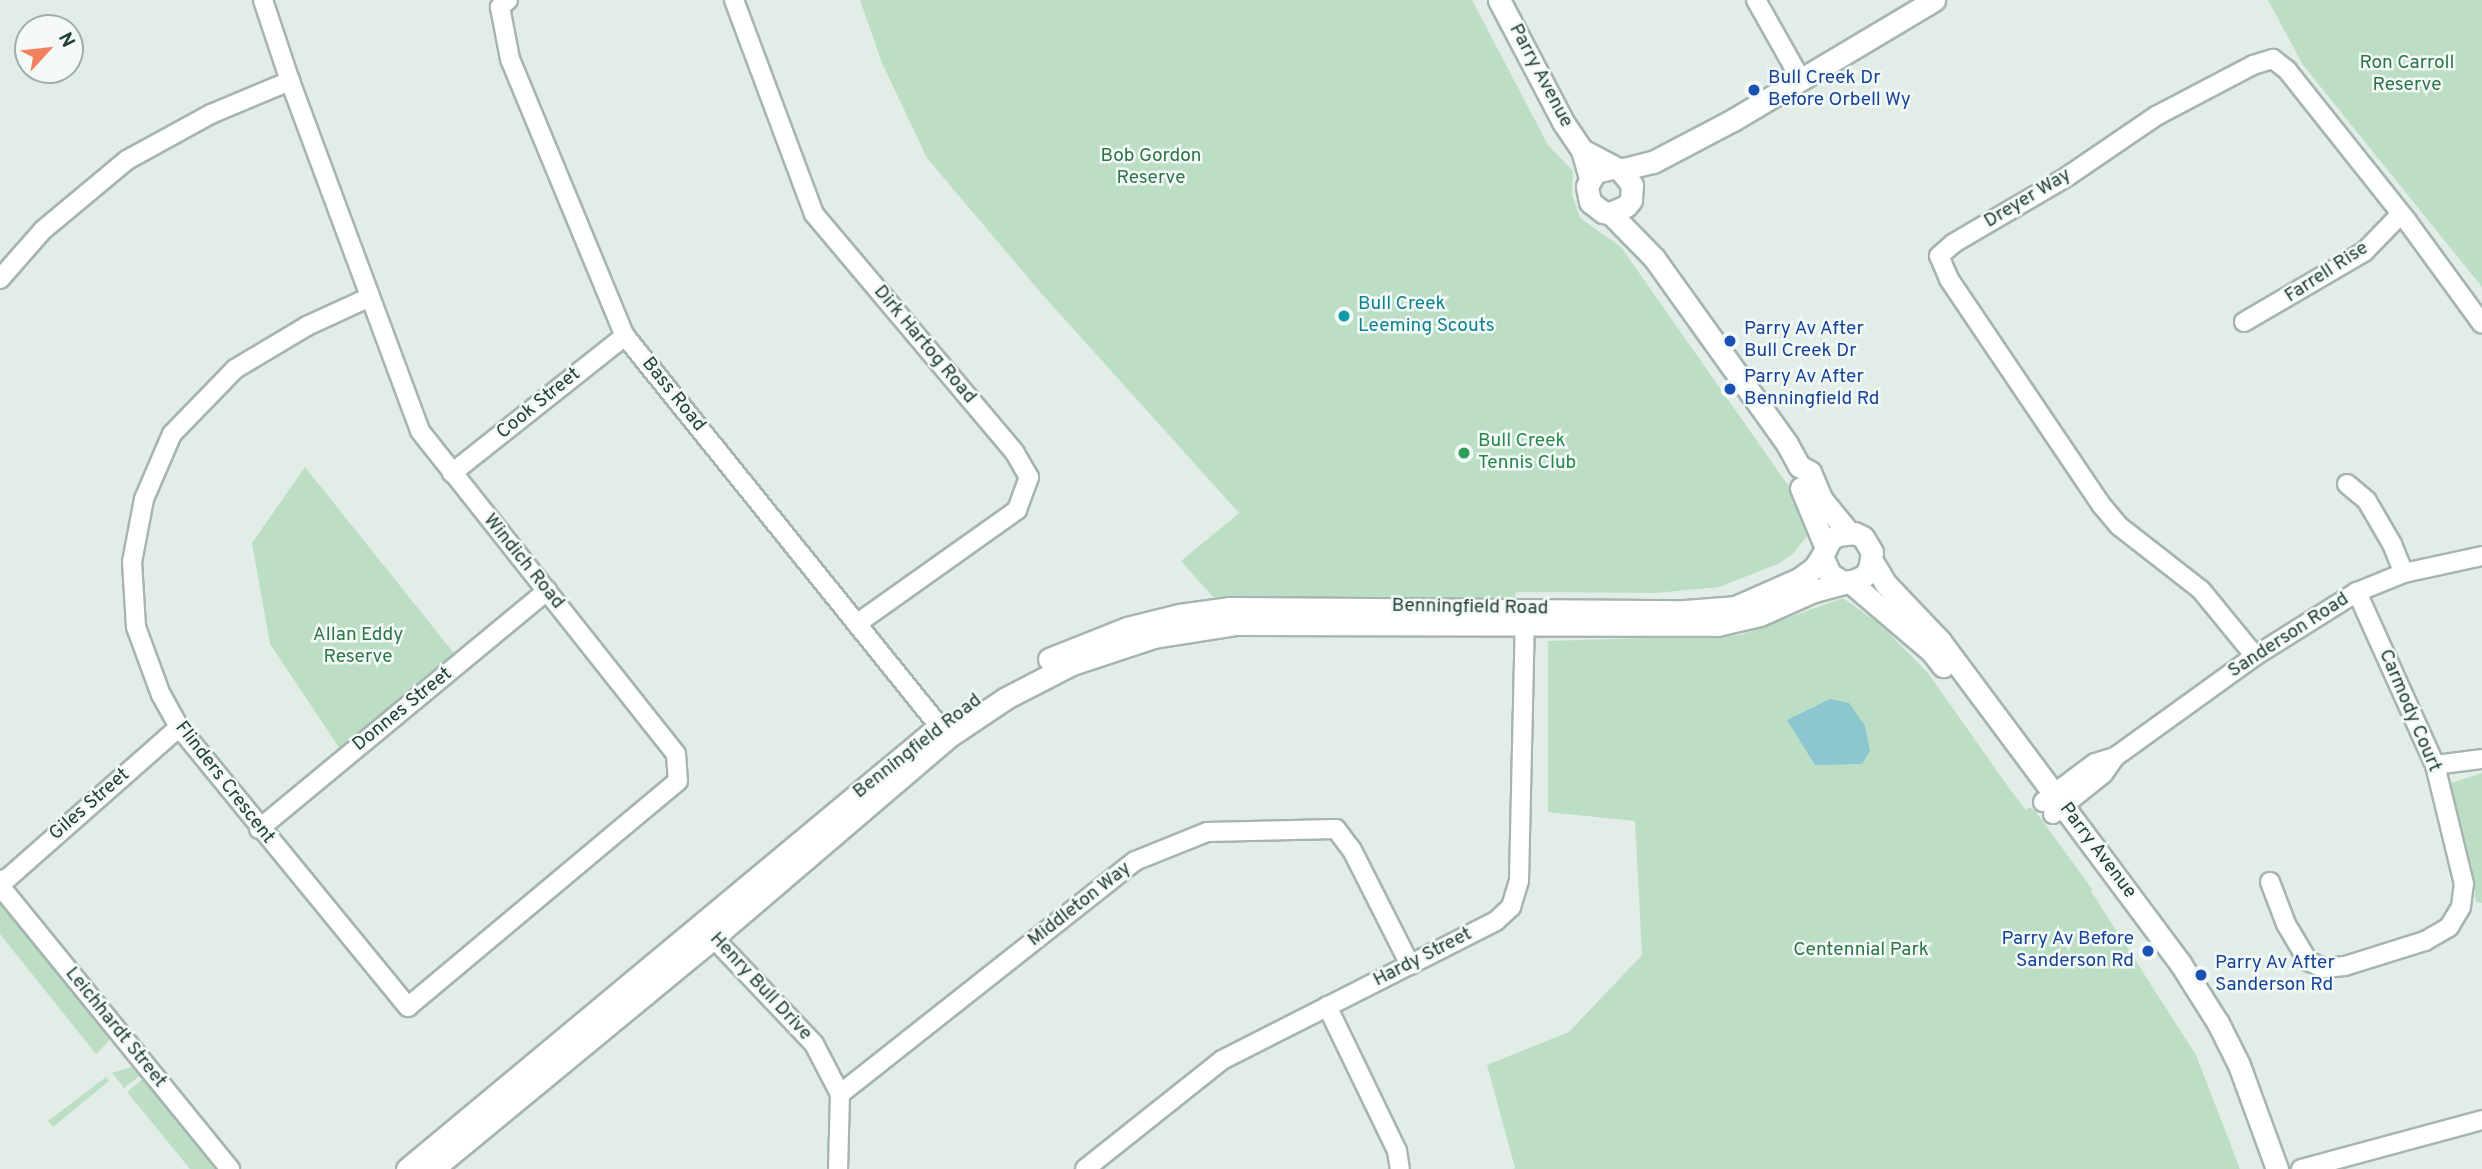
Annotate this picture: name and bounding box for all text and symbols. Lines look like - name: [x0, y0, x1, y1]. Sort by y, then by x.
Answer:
- north arrow: [14, 14, 84, 84]
- street label: Parry Avenue: [1503, 20, 1577, 132]
- text: N: [52, 29, 80, 52]
- park label: Ron Carroll Reserve: [2359, 53, 2455, 97]
- place label: Bull Creek Dr Before Orbell Wy: [1768, 68, 1911, 112]
- marker: Bull Creek Dr Before Orbell Wy: [1746, 82, 1762, 98]
- park label: Bob Gordon Reserve: [1101, 146, 1201, 190]
- street label: Dreyer Way: [1980, 164, 2076, 234]
- street label: Farrell Rise: [2281, 238, 2373, 308]
- street label: Dirk Hartog Road: [868, 281, 980, 409]
- place label: Bull Creek Leeming Scouts: [1358, 294, 1495, 338]
- marker: Bull Creek Leeming Scouts: [1336, 308, 1352, 324]
- place label: Parry Av After Bull Creek Dr: [1744, 319, 1865, 363]
- marker: Parry Av After Bull Creek Dr: [1722, 333, 1738, 349]
- street label: Bass Road: [636, 353, 710, 437]
- street label: Cook Street: [493, 363, 585, 445]
- place label: Parry Av After Benningfield Rd: [1744, 367, 1880, 411]
- marker: Parry Av After Benningfield Rd: [1722, 381, 1738, 397]
- place label: Bull Creek Tennis Club: [1478, 431, 1576, 475]
- marker: Bull Creek Tennis Club: [1456, 445, 1472, 461]
- street label: Windich Road: [478, 510, 568, 614]
- street label: Sanderson Road: [2224, 589, 2354, 683]
- street label: Benningfield Road: [1391, 595, 1549, 621]
- park label: Allan Eddy Reserve: [313, 625, 403, 669]
- street label: Carmody Court: [2373, 646, 2445, 776]
- street label: Donnes Street: [349, 663, 457, 757]
- street label: Benningfield Road: [849, 690, 987, 804]
- street label: Flinders Crescent: [169, 717, 279, 849]
- street label: Giles Street: [45, 764, 135, 846]
- street label: Parry Avenue: [2053, 798, 2141, 904]
- street label: Middleton Way: [1024, 858, 1136, 952]
- street label: Hardy Street: [1370, 923, 1476, 993]
- street label: Henry Bull Drive: [704, 928, 816, 1046]
- place label: Parry Av Before Sanderson Rd: [2001, 929, 2134, 973]
- park label: Centennial Park: [1793, 940, 1929, 962]
- marker: Parry Av Before Sanderson Rd: [2140, 943, 2156, 959]
- place label: Parry Av After Sanderson Rd: [2215, 953, 2336, 997]
- street label: Leichhardt Street: [59, 963, 171, 1093]
- marker: Parry Av After Sanderson Rd: [2193, 967, 2209, 983]

